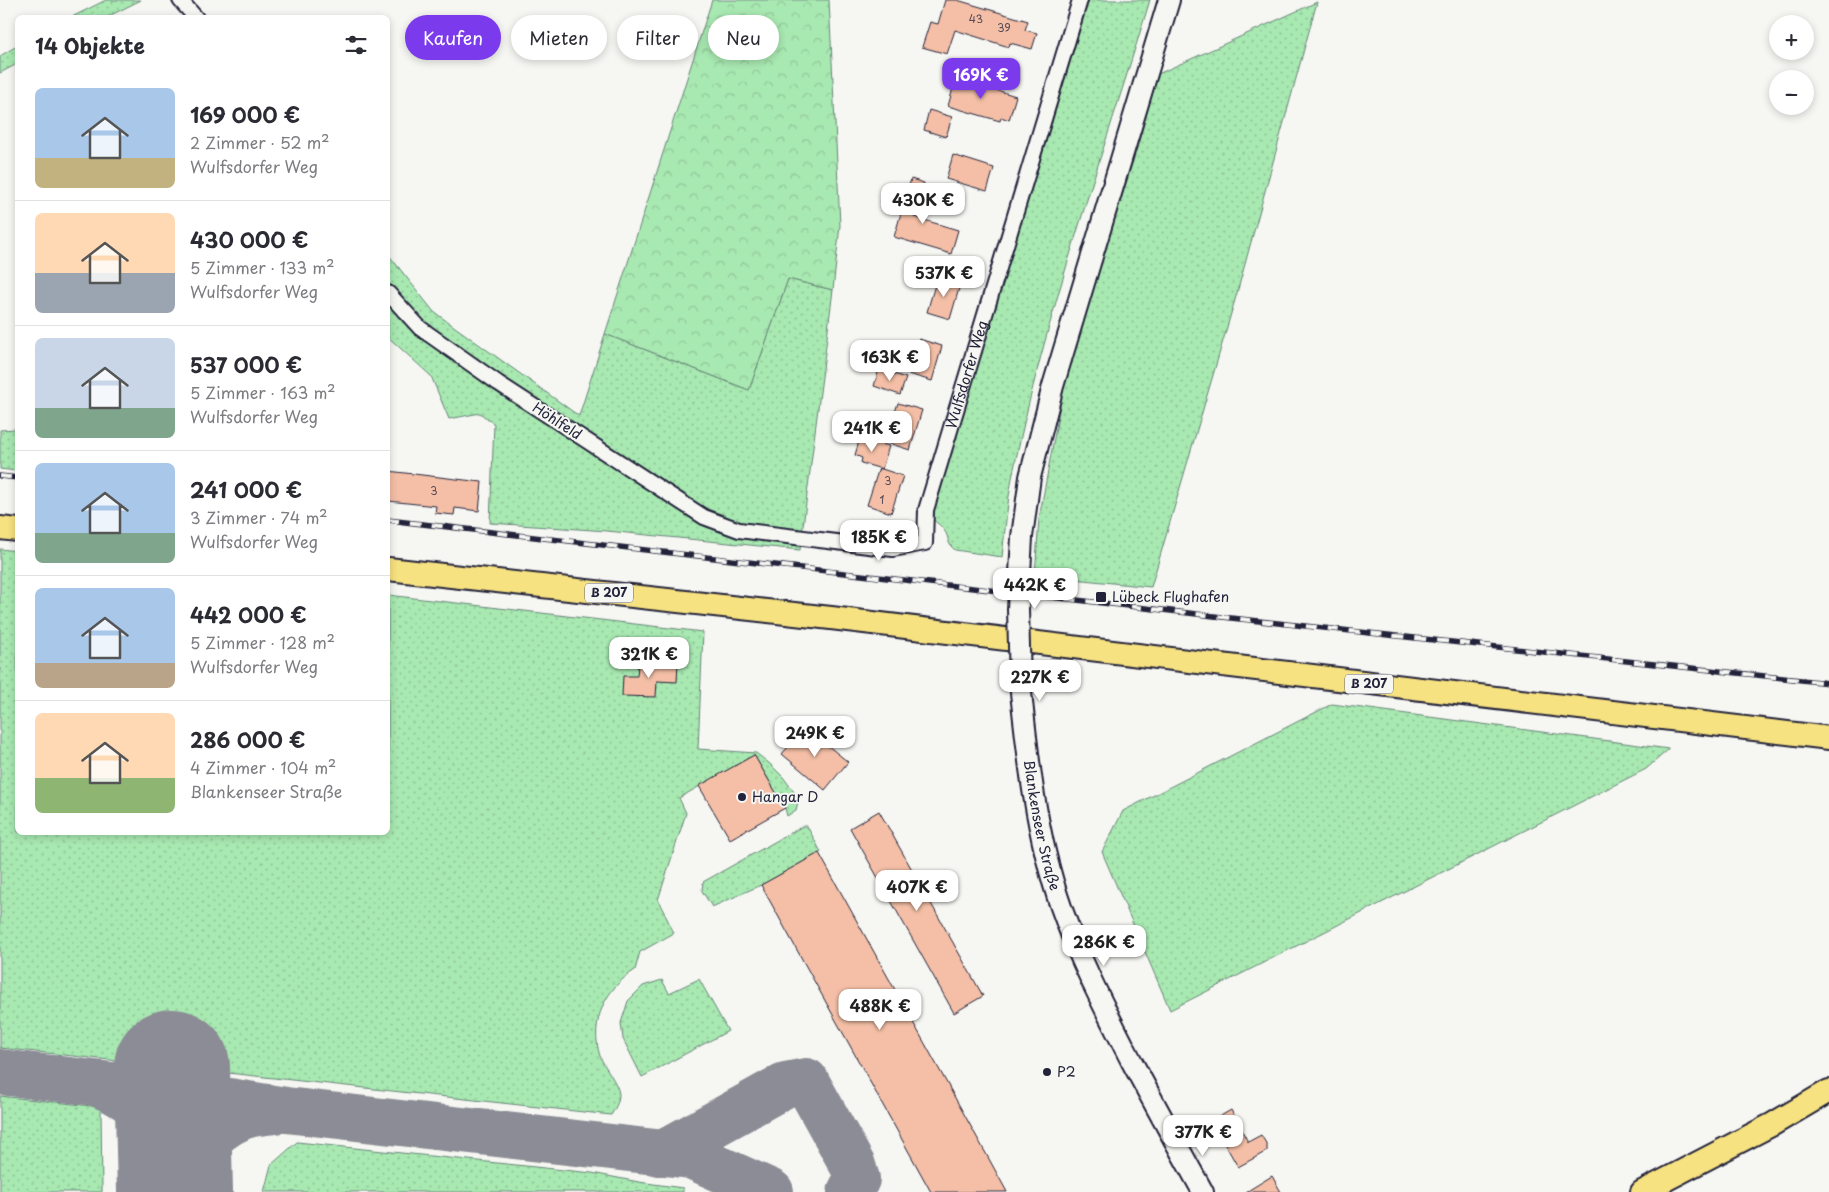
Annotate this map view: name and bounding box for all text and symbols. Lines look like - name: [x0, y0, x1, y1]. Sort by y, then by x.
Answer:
- house number: 43: [969, 10, 983, 27]
- chip: Kaufen: [405, 15, 501, 60]
- chip: Mieten: [511, 15, 607, 60]
- chip: Filter: [617, 15, 698, 60]
- chip: Neu: [708, 15, 779, 60]
- map controls: [1769, 15, 1814, 115]
- button: +: [1769, 15, 1814, 60]
- house number: 39: [997, 19, 1011, 36]
- text: 14 Objekte: [35, 29, 145, 61]
- icon: filters: [342, 31, 370, 59]
- pin: 169K €: [940, 58, 1022, 100]
- text: 169K €: [953, 62, 1009, 86]
- button: −: [1769, 70, 1814, 115]
- text: 169 000 €: [190, 98, 300, 130]
- icon: home: [75, 108, 135, 168]
- text: 2 Zimmer · 52 m²: [190, 130, 330, 154]
- text: Wulfsdorfer Weg: [190, 154, 318, 178]
- pin: 430K €: [882, 182, 964, 225]
- text: 430K €: [892, 187, 954, 211]
- text: 430 000 €: [190, 223, 308, 255]
- icon: home: [75, 233, 135, 293]
- text: 5 Zimmer · 133 m²: [190, 255, 334, 279]
- pin: 537K €: [903, 256, 985, 298]
- text: 537K €: [915, 260, 973, 284]
- text: Wulfsdorfer Weg: [190, 279, 318, 303]
- street label: Wulfsdorfer Weg: [940, 318, 993, 431]
- pin: 163K €: [849, 340, 931, 382]
- text: 163K €: [861, 344, 919, 368]
- text: 537 000 €: [190, 348, 302, 380]
- icon: home: [75, 358, 135, 418]
- text: 5 Zimmer · 163 m²: [190, 380, 336, 404]
- street label: Höhlfeld: [528, 397, 586, 444]
- text: Wulfsdorfer Weg: [190, 404, 318, 428]
- pin: 241K €: [831, 410, 913, 453]
- text: 241K €: [843, 415, 901, 439]
- house number: 3: [884, 472, 892, 489]
- text: 241 000 €: [190, 473, 302, 505]
- house number: 3: [430, 482, 438, 499]
- icon: home: [75, 483, 135, 543]
- house number: 1: [880, 491, 885, 508]
- text: 3 Zimmer · 74 m²: [190, 505, 328, 529]
- pin: 185K €: [838, 520, 920, 562]
- text: 185K €: [851, 524, 907, 548]
- text: Wulfsdorfer Weg: [190, 529, 318, 553]
- pin: 442K €: [994, 568, 1076, 610]
- text: 442K €: [1004, 572, 1066, 596]
- road number: B 207: [585, 584, 633, 602]
- place label: Lübeck Flughafen: [1112, 586, 1229, 607]
- marker: Lübeck Flughafen: [1094, 590, 1108, 604]
- text: 442 000 €: [190, 598, 307, 630]
- icon: home: [75, 608, 135, 668]
- text: 5 Zimmer · 128 m²: [190, 630, 335, 654]
- pin: 321K €: [608, 636, 690, 679]
- text: 321K €: [620, 641, 678, 665]
- text: Wulfsdorfer Weg: [190, 654, 318, 678]
- pin: 227K €: [999, 660, 1081, 702]
- text: 227K €: [1010, 664, 1070, 688]
- road number: B 207: [1345, 674, 1393, 694]
- pin: 249K €: [774, 716, 856, 758]
- text: 249K €: [785, 720, 845, 744]
- text: 286 000 €: [190, 723, 305, 755]
- icon: home: [75, 733, 135, 793]
- text: 4 Zimmer · 104 m²: [190, 755, 336, 779]
- street label: Blankenseer Straße: [1019, 758, 1066, 893]
- text: Blankenseer Straße: [190, 779, 342, 803]
- place label: Hangar D: [752, 786, 818, 807]
- marker: Hangar D: [736, 791, 748, 803]
- pin: 407K €: [876, 870, 958, 912]
- text: 407K €: [886, 874, 948, 898]
- pin: 286K €: [1063, 924, 1145, 967]
- text: 286K €: [1073, 929, 1135, 953]
- pin: 488K €: [839, 988, 921, 1031]
- text: 488K €: [849, 993, 911, 1017]
- place label: P2: [1057, 1061, 1076, 1082]
- marker: P2: [1041, 1066, 1053, 1078]
- pin: 377K €: [1162, 1114, 1244, 1157]
- text: 377K €: [1174, 1119, 1232, 1143]

